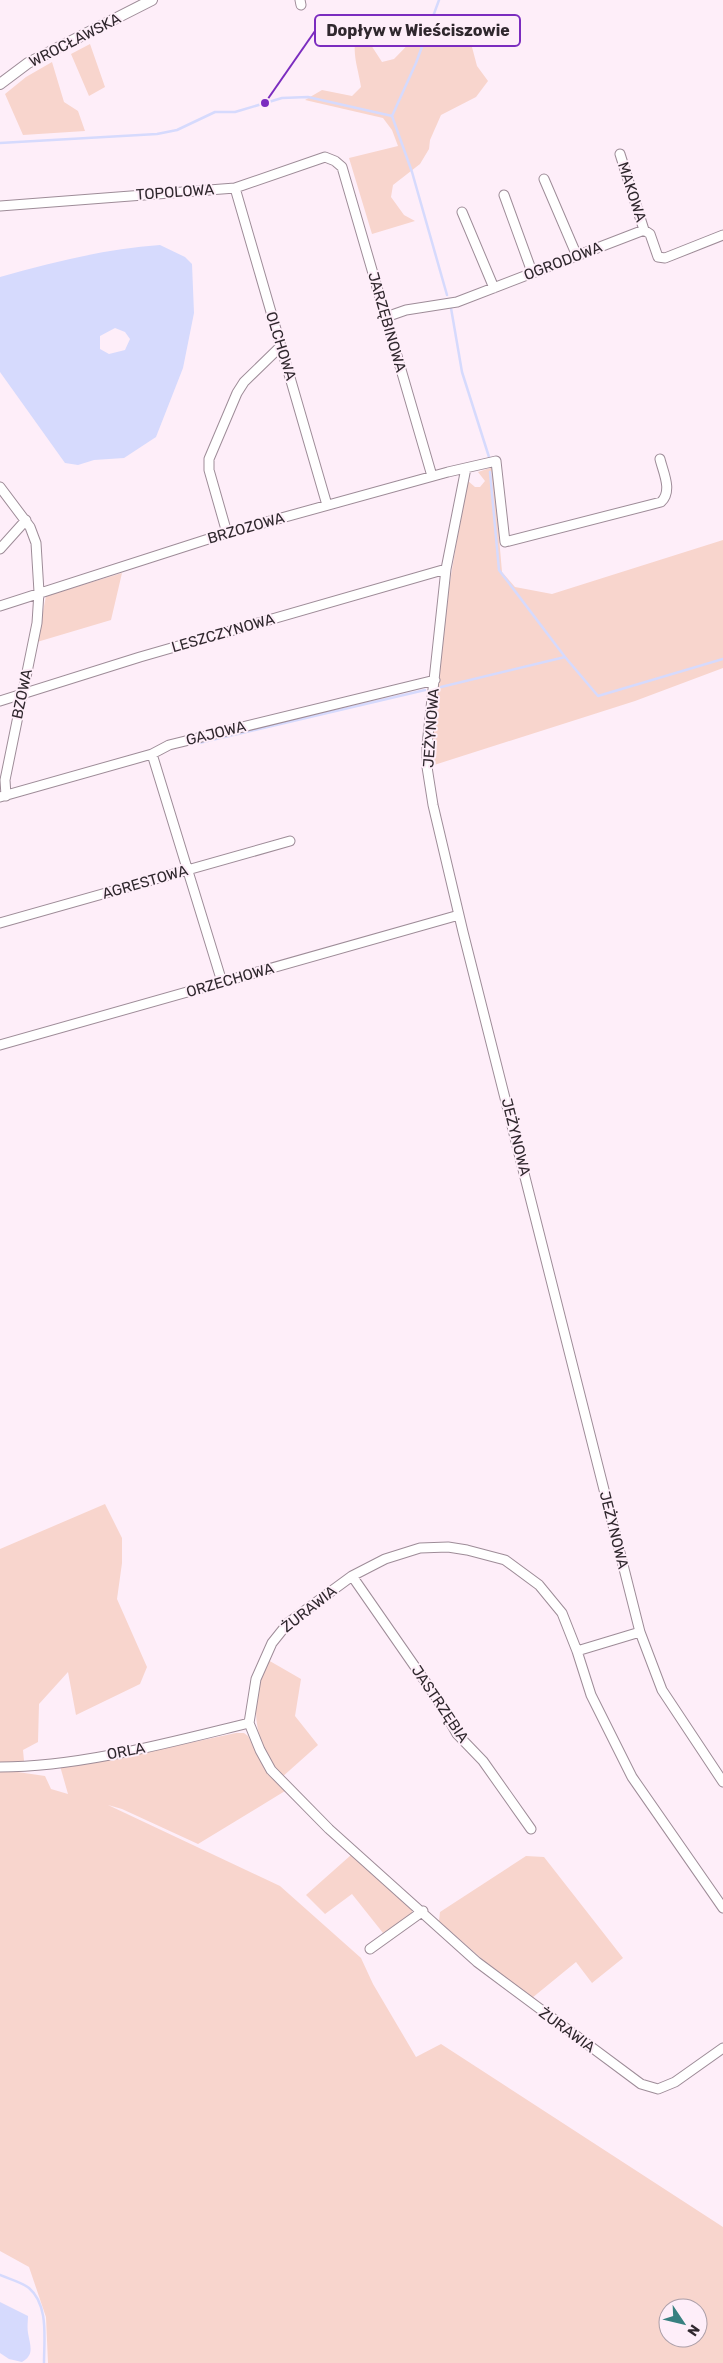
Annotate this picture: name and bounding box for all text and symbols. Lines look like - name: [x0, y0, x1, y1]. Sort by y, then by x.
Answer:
- street label: WROCŁAWSKA: [26, 9, 124, 71]
- callout: Dopływ w Wieściszowie: [315, 15, 520, 46]
- text: Dopływ w Wieściszowie: [326, 21, 510, 40]
- street label: MAKOWA: [614, 160, 650, 224]
- street label: TOPOLOWA: [135, 180, 215, 204]
- street label: OGRODOWA: [521, 238, 605, 284]
- street label: JARZĘBINOWA: [364, 270, 410, 374]
- street label: OLCHOWA: [262, 309, 300, 383]
- street label: BRZOZOWA: [205, 508, 287, 548]
- street label: LESZCZYNOWA: [169, 610, 277, 656]
- street label: BZOWA: [8, 667, 36, 721]
- street label: JEŻYNOWA: [419, 688, 443, 768]
- street label: GAJOWA: [184, 717, 248, 749]
- street label: AGRESTOWA: [100, 861, 190, 903]
- street label: ORZECHOWA: [184, 959, 276, 1001]
- street label: JEŻYNOWA: [498, 1096, 534, 1178]
- street label: JEŻYNOWA: [596, 1489, 632, 1571]
- street label: ŻURAWIA: [278, 1582, 340, 1636]
- street label: JASTRZĘBIA: [408, 1662, 472, 1746]
- street label: ORLA: [105, 1738, 147, 1764]
- street label: ŻURAWIA: [535, 2004, 599, 2056]
- north arrow: [658, 2298, 708, 2348]
- text: N: [683, 2321, 703, 2339]

